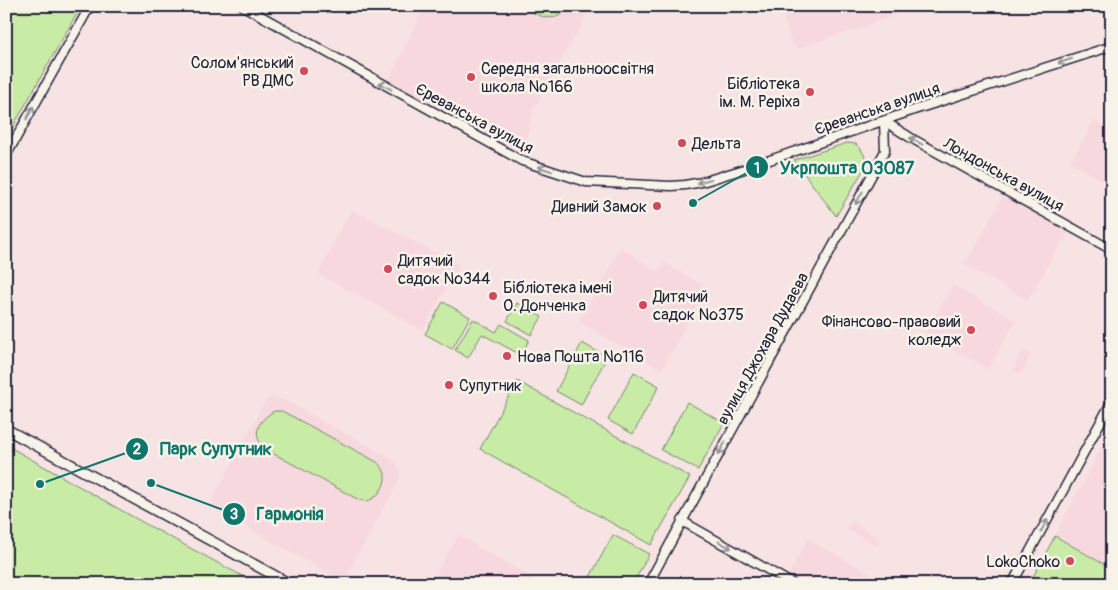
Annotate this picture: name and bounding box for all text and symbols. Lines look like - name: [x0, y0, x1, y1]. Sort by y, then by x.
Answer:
- place label: Солом'янський РВ ДМС: [191, 53, 294, 91]
- one-way arrow: [1058, 57, 1074, 66]
- place label: Середня загальноосвітня школа №166: [481, 59, 654, 97]
- marker: Солом'янський РВ ДМС: [298, 65, 310, 77]
- marker: Середня загальноосвітня школа №166: [465, 71, 477, 83]
- place label: Бібліотека ім. М. Реріха: [719, 74, 800, 112]
- street label: Єреванська вулиця: [812, 78, 942, 140]
- street label: Єреванська вулиця: [412, 79, 537, 158]
- one-way arrow: [379, 80, 393, 90]
- marker: Бібліотека ім. М. Реріха: [804, 86, 816, 98]
- one-way arrow: [25, 106, 35, 121]
- street label: Лондонська вулиця: [939, 133, 1067, 216]
- place label: Дельта: [691, 134, 741, 154]
- one-way arrow: [909, 136, 924, 146]
- marker: Дельта: [676, 137, 688, 149]
- callout: Укрпошта 03087: [745, 151, 924, 184]
- text: Укрпошта 03087: [780, 157, 915, 180]
- text: 1: [754, 159, 760, 178]
- one-way arrow: [537, 163, 553, 173]
- one-way arrow: [697, 177, 713, 186]
- one-way arrow: [854, 191, 864, 205]
- place label: Дивний Замок: [551, 197, 647, 217]
- marker: Дивний Замок: [651, 200, 663, 212]
- place label: Дитячий садок №344: [397, 251, 490, 289]
- marker: Дитячий садок №344: [382, 263, 394, 275]
- street label: вулиця Джохара Дудаєва: [713, 269, 813, 428]
- place label: Бібліотека імені О. Донченка: [503, 278, 612, 316]
- place label: Дитячий садок №375: [652, 287, 744, 325]
- marker: Бібліотека імені О. Донченка: [487, 290, 499, 302]
- marker: Дитячий садок №375: [637, 299, 649, 311]
- place label: Фінансово-правовий коледж: [822, 312, 962, 350]
- marker: Фінансово-правовий коледж: [965, 324, 977, 336]
- place label: Нова Пошта №116: [517, 347, 644, 367]
- marker: Нова Пошта №116: [501, 350, 513, 362]
- place label: Супутник: [459, 376, 522, 396]
- marker: Супутник: [443, 379, 455, 391]
- callout: Парк Супутник: [125, 433, 282, 466]
- text: Парк Супутник: [160, 438, 272, 461]
- text: 2: [133, 440, 141, 459]
- one-way arrow: [717, 441, 727, 456]
- callout: Гармонія: [221, 497, 334, 530]
- text: Гармонія: [256, 503, 324, 526]
- text: 3: [230, 505, 238, 524]
- one-way arrow: [1039, 519, 1049, 533]
- one-way arrow: [717, 540, 732, 550]
- place label: LokoChoko: [986, 552, 1060, 572]
- marker: LokoChoko: [1064, 555, 1076, 567]

